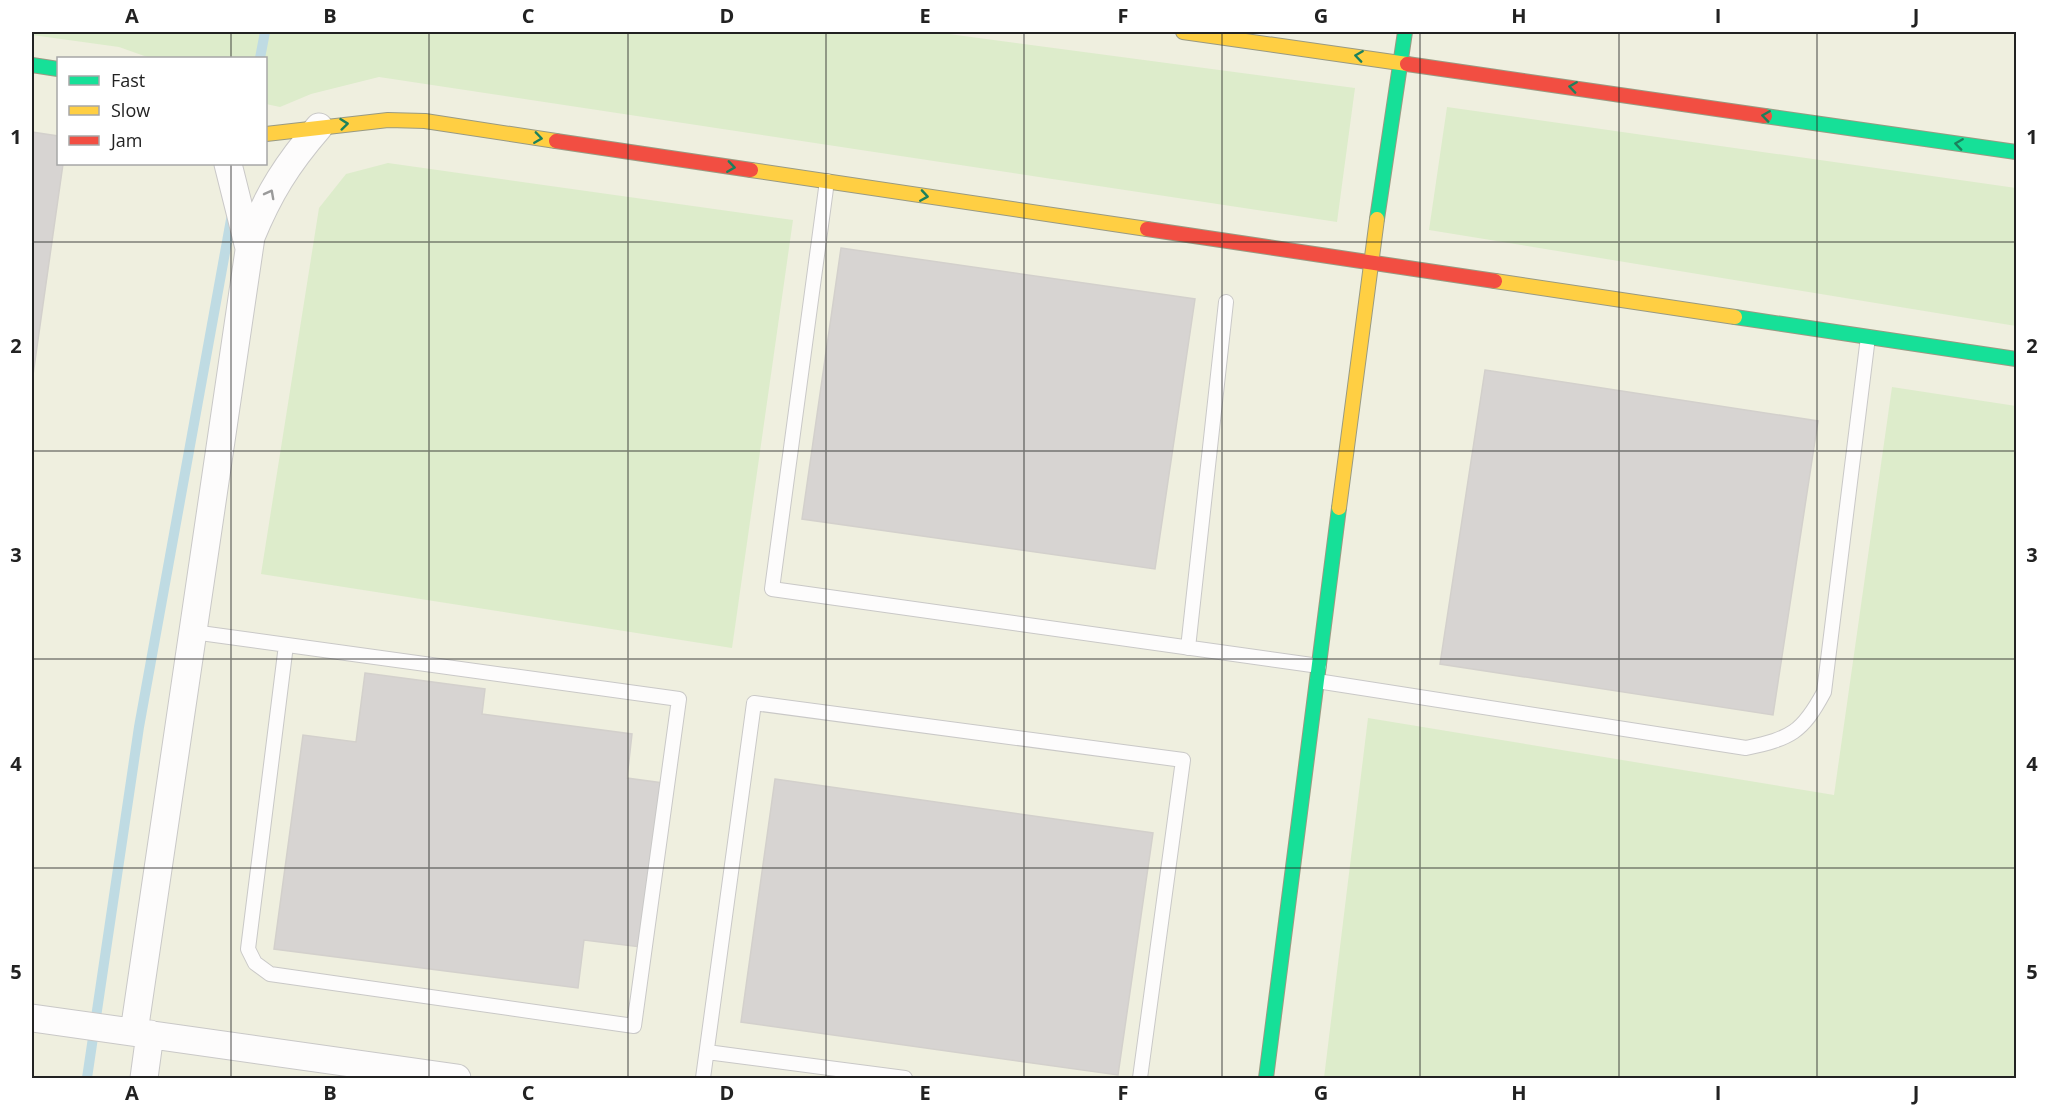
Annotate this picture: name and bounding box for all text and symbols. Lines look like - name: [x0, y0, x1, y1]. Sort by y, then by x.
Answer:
- text: A: [125, 2, 139, 29]
- text: B: [323, 2, 337, 29]
- text: C: [522, 2, 535, 29]
- text: D: [720, 2, 734, 29]
- text: E: [919, 2, 931, 29]
- text: F: [1118, 2, 1128, 29]
- text: G: [1314, 2, 1328, 29]
- text: H: [1511, 2, 1527, 29]
- text: I: [1715, 2, 1721, 29]
- text: J: [1911, 2, 1919, 29]
- one-way arrow: [1354, 51, 1364, 63]
- legend: [57, 57, 267, 165]
- text: Fast: [111, 68, 145, 92]
- one-way arrow: [1568, 82, 1577, 94]
- text: Slow: [111, 98, 150, 122]
- one-way arrow: [1761, 110, 1770, 122]
- one-way arrow: [340, 119, 349, 131]
- text: 1: [10, 123, 22, 150]
- text: 1: [2026, 123, 2038, 150]
- text: Jam: [109, 128, 143, 152]
- one-way arrow: [533, 132, 543, 144]
- one-way arrow: [1954, 138, 1963, 150]
- one-way arrow: [726, 160, 735, 172]
- one-way arrow: [919, 189, 928, 201]
- one-way arrow: [263, 190, 274, 201]
- text: 2: [10, 332, 22, 359]
- text: 2: [2026, 332, 2038, 359]
- text: 3: [10, 541, 22, 568]
- text: 3: [2026, 541, 2038, 568]
- text: 4: [10, 750, 22, 777]
- text: 4: [2026, 750, 2038, 777]
- text: 5: [10, 958, 22, 985]
- text: 5: [2026, 958, 2038, 985]
- text: A: [125, 1079, 139, 1106]
- text: B: [323, 1079, 337, 1106]
- text: C: [522, 1079, 535, 1106]
- text: D: [720, 1079, 734, 1106]
- text: E: [919, 1079, 931, 1106]
- text: F: [1118, 1079, 1128, 1106]
- text: G: [1314, 1079, 1328, 1106]
- text: H: [1511, 1079, 1527, 1106]
- text: I: [1715, 1079, 1721, 1106]
- text: J: [1911, 1079, 1919, 1106]

